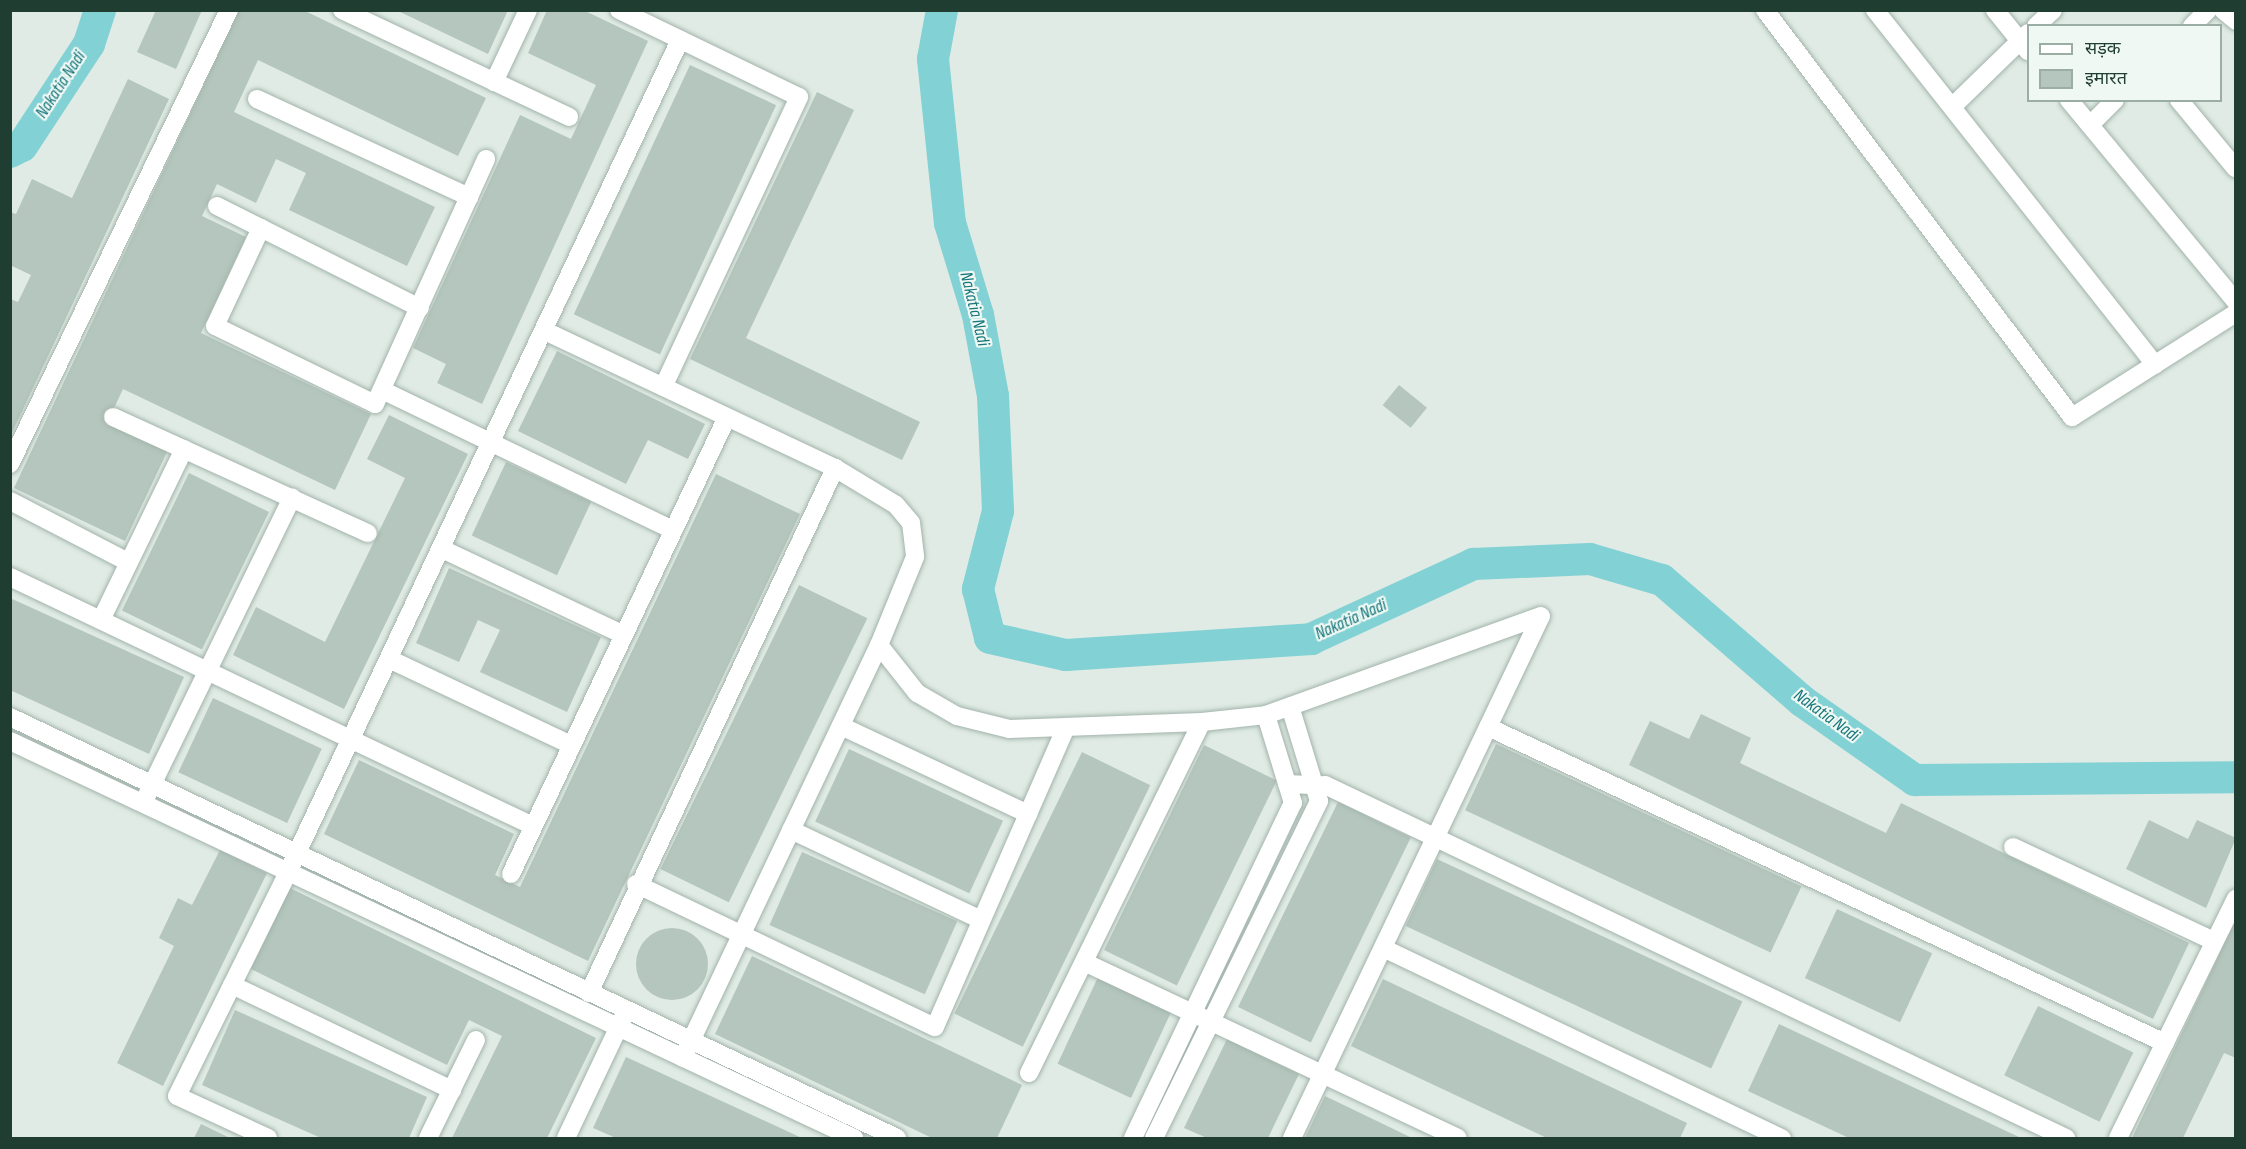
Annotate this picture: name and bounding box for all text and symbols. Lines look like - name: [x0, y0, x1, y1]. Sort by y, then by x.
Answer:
- legend: [2027, 24, 2222, 102]
- text: सड़क: [2085, 38, 2121, 59]
- water label: Nakatia Nadi: [31, 47, 91, 123]
- text: इमारत: [2085, 68, 2127, 89]
- water label: Nakatia Nadi: [954, 270, 994, 348]
- water label: Nakatia Nadi: [1312, 595, 1390, 645]
- water label: Nakatia Nadi: [1789, 685, 1863, 747]

